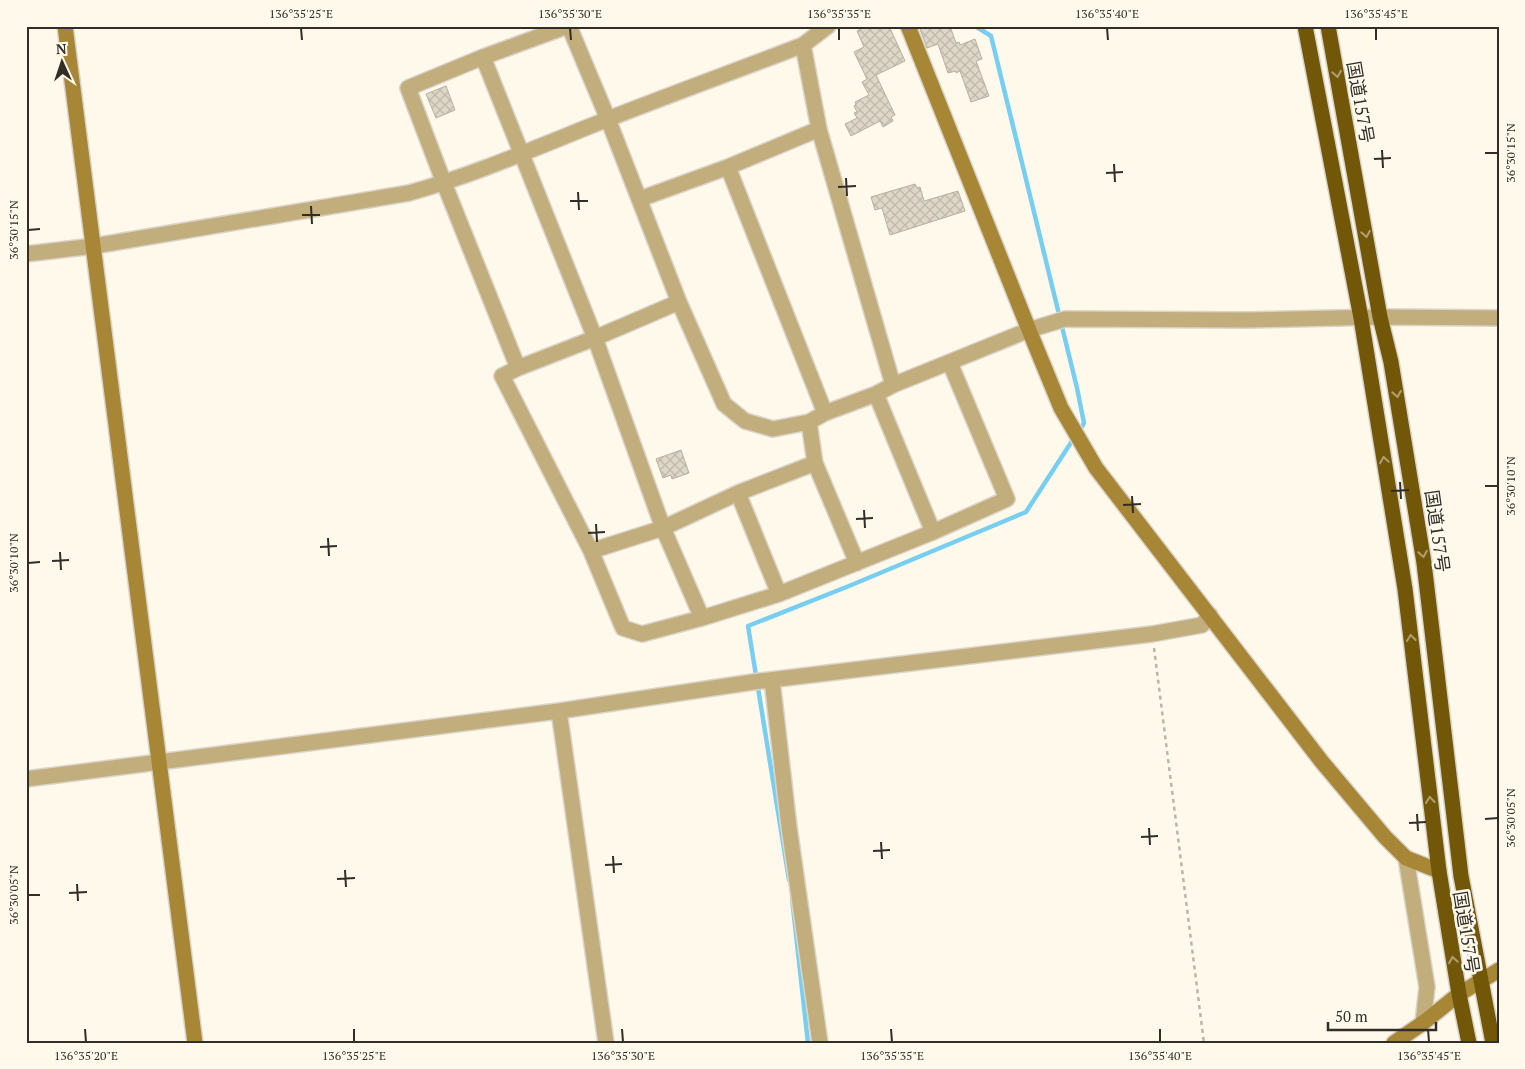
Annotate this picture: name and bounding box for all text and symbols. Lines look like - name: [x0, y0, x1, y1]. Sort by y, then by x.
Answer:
- text: 136°35'25"E: [269, 6, 333, 21]
- text: 136°35'30"E: [538, 6, 602, 21]
- text: 136°35'35"E: [807, 6, 871, 21]
- text: 136°35'40"E: [1075, 6, 1139, 21]
- text: 136°35'45"E: [1344, 6, 1408, 21]
- north arrow: [38, 38, 88, 88]
- text: N: [55, 39, 67, 58]
- street label: 国道157号: [1342, 59, 1380, 145]
- one-way arrow: [1331, 70, 1341, 79]
- text: 36°30'15"N: [1503, 123, 1518, 183]
- text: 36°30'15"N: [6, 200, 21, 260]
- one-way arrow: [1360, 230, 1370, 239]
- one-way arrow: [1391, 389, 1401, 398]
- one-way arrow: [1380, 456, 1390, 465]
- text: 36°30'10"N: [1503, 456, 1518, 516]
- street label: 国道157号: [1420, 488, 1456, 574]
- text: 36°30'10"N: [6, 533, 21, 593]
- one-way arrow: [1417, 550, 1427, 558]
- one-way arrow: [1406, 634, 1417, 642]
- text: 36°30'05"N: [1503, 788, 1518, 848]
- one-way arrow: [1425, 795, 1436, 803]
- text: 36°30'05"N: [6, 865, 21, 925]
- street label: 国道157号: [1449, 889, 1485, 975]
- one-way arrow: [1449, 956, 1459, 965]
- scale bar: [1328, 999, 1435, 1031]
- text: 50 m: [1335, 1006, 1368, 1026]
- text: 136°35'20"E: [54, 1048, 118, 1063]
- text: 136°35'25"E: [322, 1048, 386, 1063]
- text: 136°35'30"E: [591, 1048, 655, 1063]
- text: 136°35'35"E: [860, 1048, 924, 1063]
- text: 136°35'40"E: [1128, 1048, 1192, 1063]
- text: 136°35'45"E: [1397, 1048, 1461, 1063]

